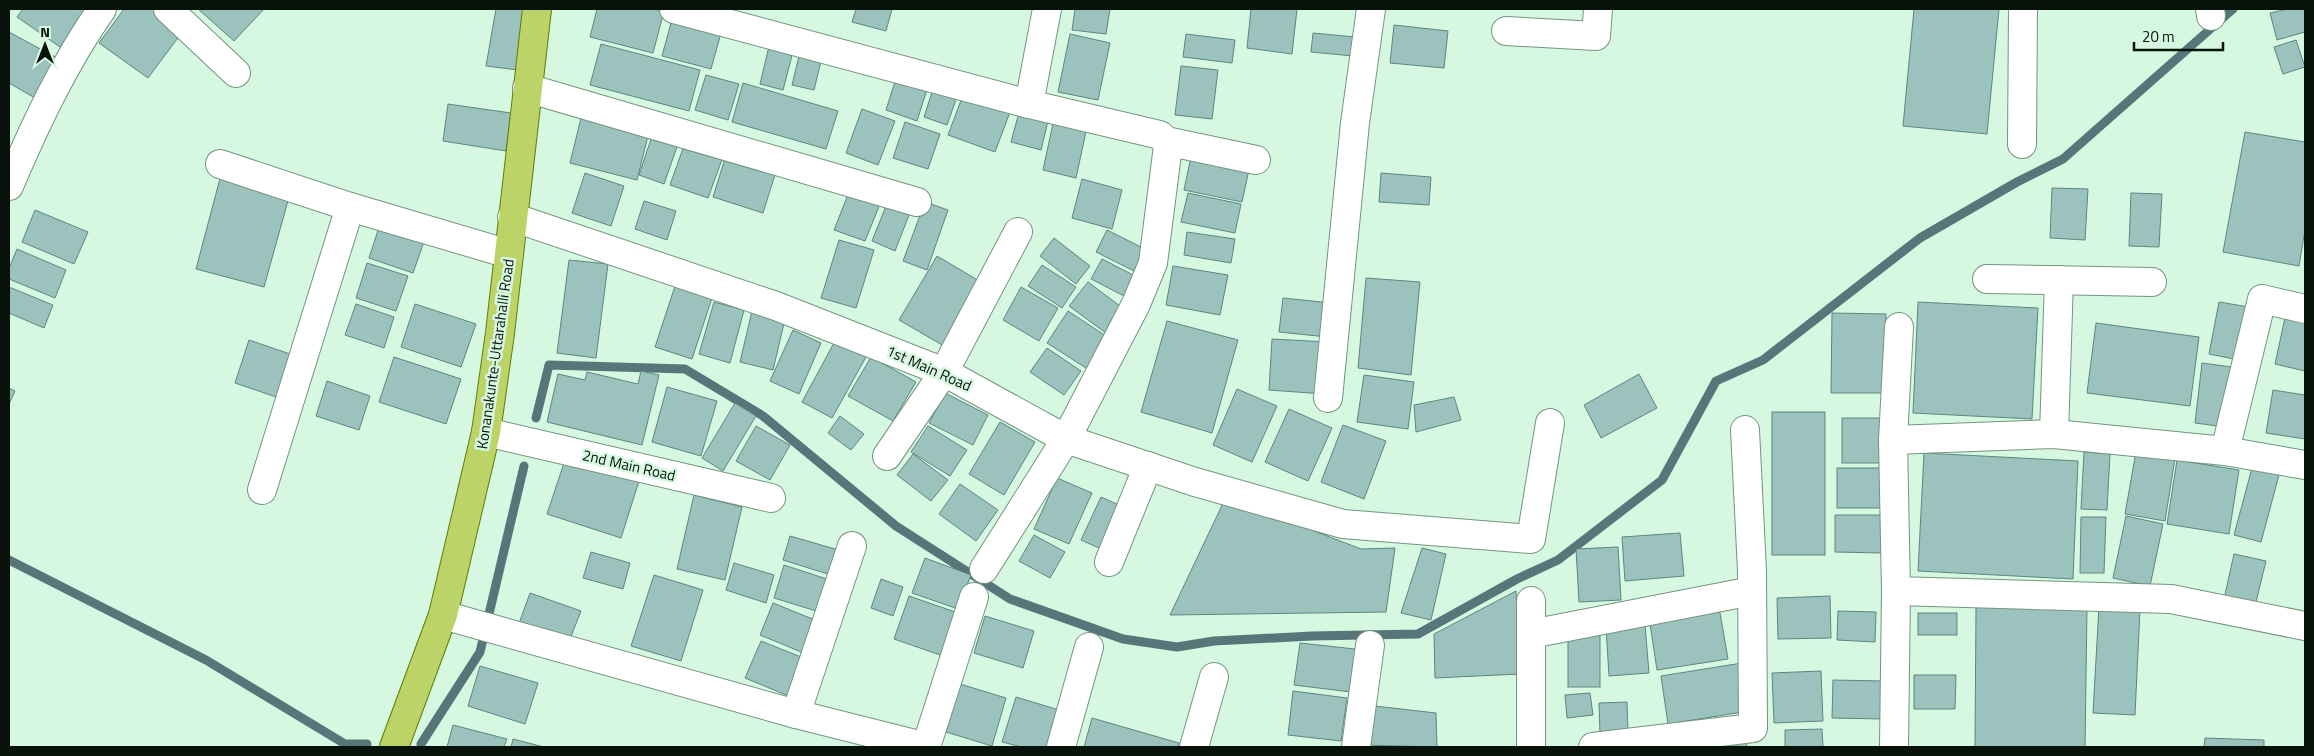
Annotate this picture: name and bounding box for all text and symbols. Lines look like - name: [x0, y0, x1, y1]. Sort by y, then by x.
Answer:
- north arrow: [20, 20, 70, 70]
- scale bar: [2134, 20, 2223, 52]
- text: N: [40, 21, 50, 42]
- text: 20 m: [2142, 25, 2175, 48]
- street label: Konanakunte-Uttarahalli Road: [470, 257, 520, 451]
- street label: 1st Main Road: [883, 339, 975, 397]
- street label: 2nd Main Road: [580, 443, 678, 487]

